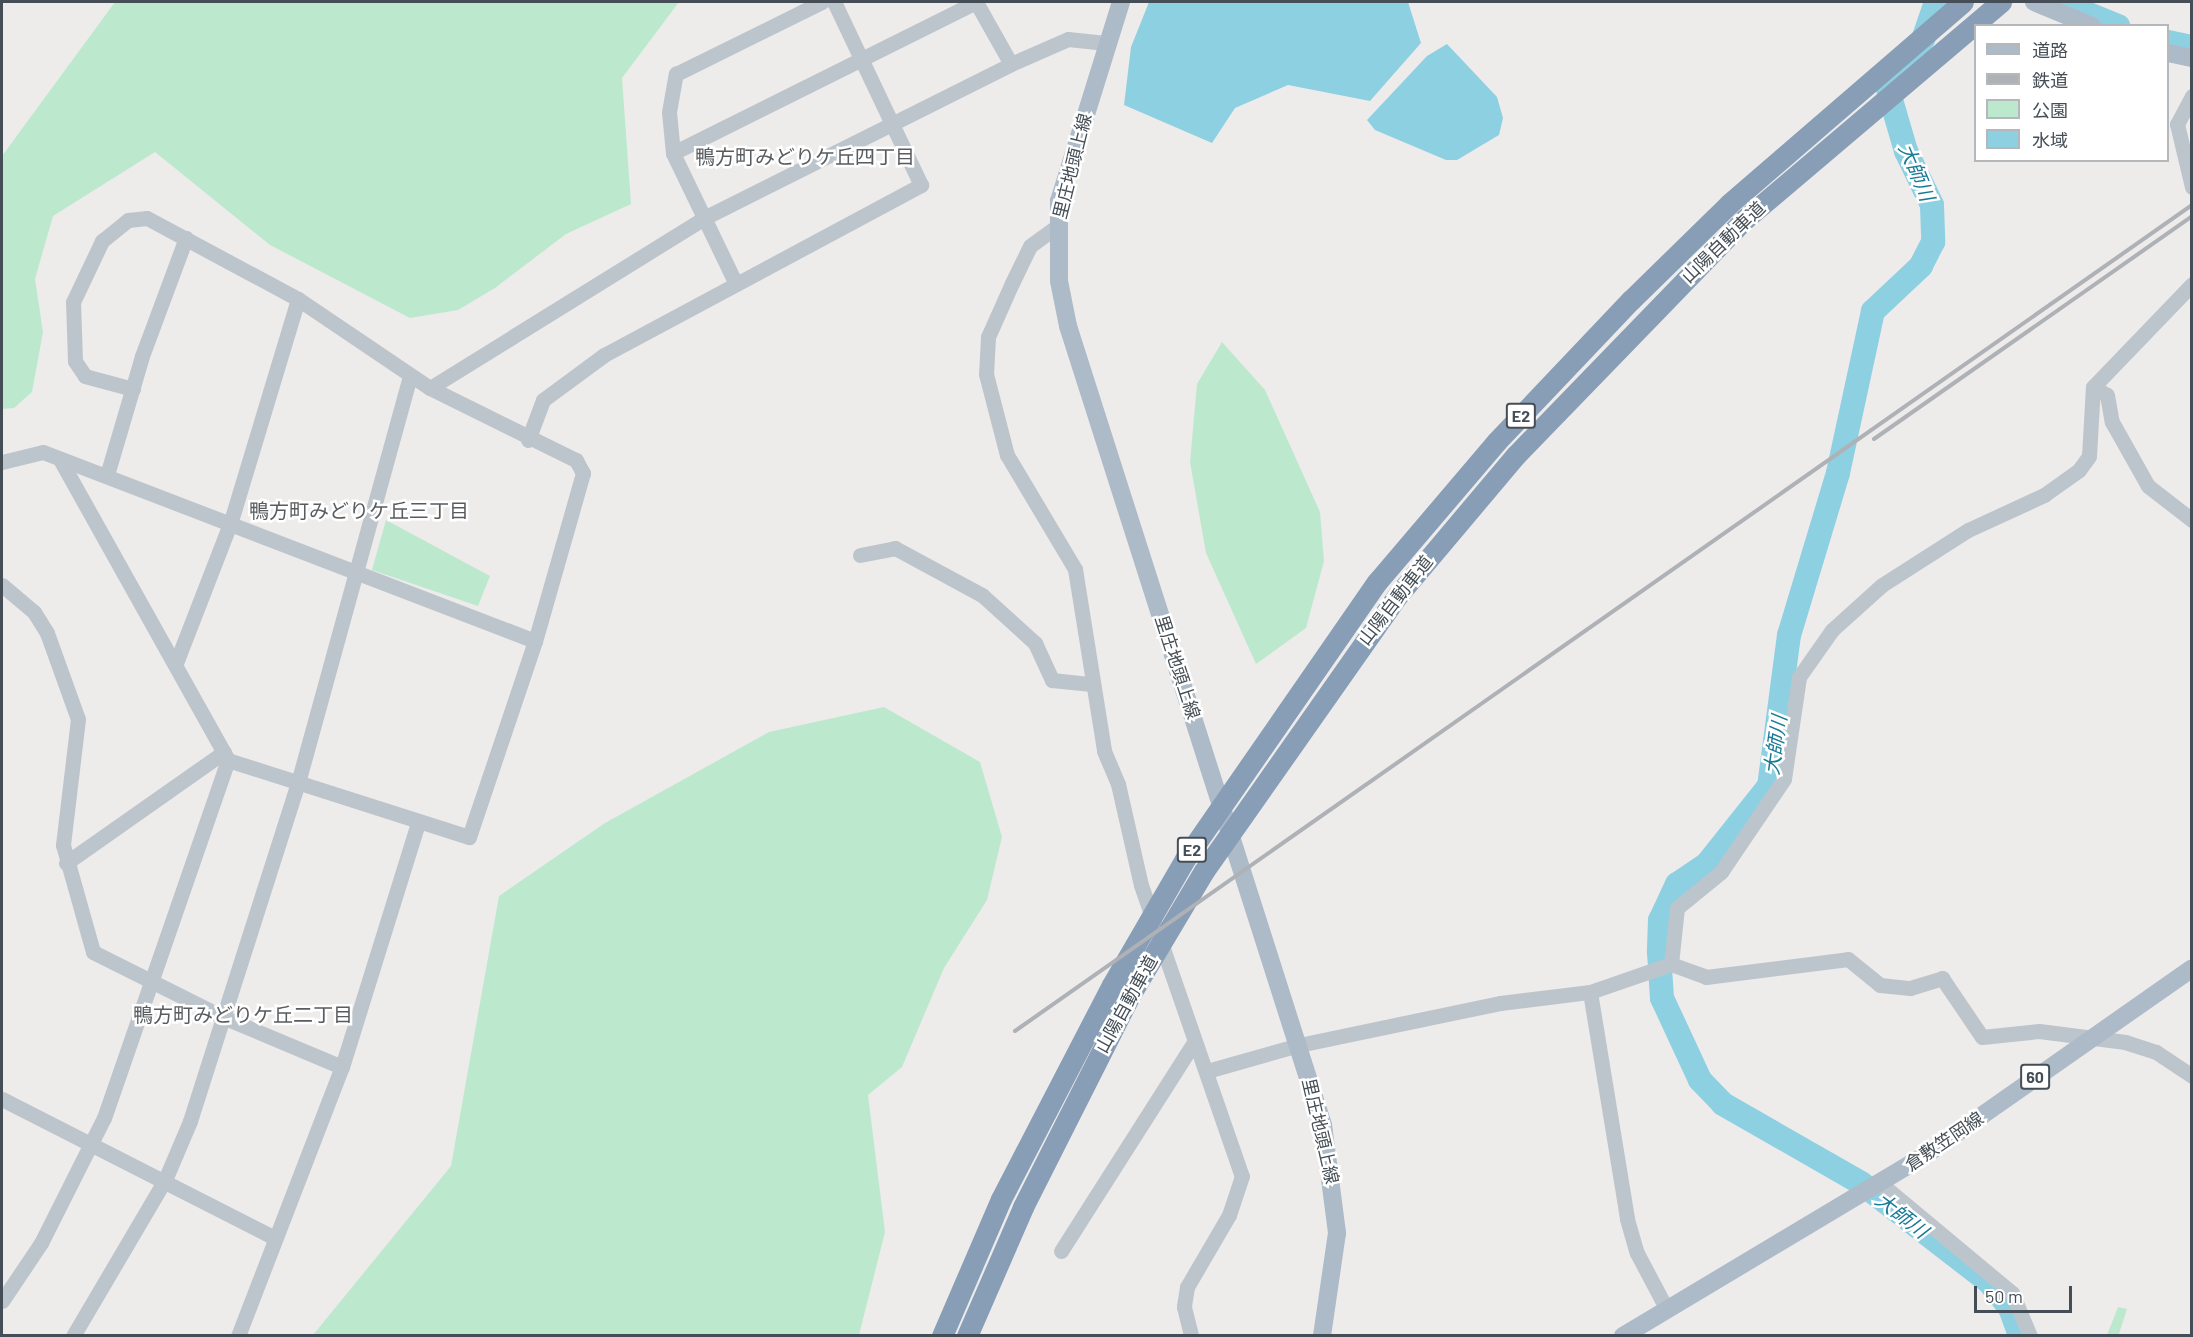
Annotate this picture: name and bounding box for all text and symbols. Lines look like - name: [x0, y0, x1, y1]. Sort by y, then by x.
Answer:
- legend: [1974, 24, 2169, 162]
- text: 道路: [2032, 39, 2068, 61]
- text: 鉄道: [2032, 69, 2068, 91]
- text: 公園: [2032, 99, 2068, 121]
- street label: 里庄地頭上線: [1048, 111, 1096, 221]
- text: 水域: [2032, 129, 2068, 151]
- water label: 大師川: [1894, 140, 1940, 204]
- district label: 鴨方町みどりケ丘四丁目: [695, 144, 915, 168]
- street label: 山陽自動車道: [1677, 197, 1769, 287]
- road number: E2: [1504, 403, 1538, 429]
- district label: 鴨方町みどりケ丘三丁目: [249, 498, 469, 522]
- street label: 山陽自動車道: [1353, 551, 1437, 649]
- street label: 里庄地頭上線: [1151, 612, 1205, 722]
- water label: 大師川: [1759, 714, 1791, 776]
- road number: E2: [1176, 837, 1208, 863]
- street label: 山陽自動車道: [1090, 952, 1162, 1056]
- district label: 鴨方町みどりケ丘二丁目: [133, 1002, 353, 1026]
- road number: 60: [2020, 1064, 2050, 1090]
- street label: 里庄地頭上線: [1298, 1076, 1344, 1186]
- street label: 倉敷笠岡線: [1901, 1107, 1987, 1175]
- water label: 大師川: [1871, 1187, 1933, 1243]
- scale bar: [1977, 1274, 2074, 1312]
- text: 50 m: [1985, 1285, 2023, 1307]

